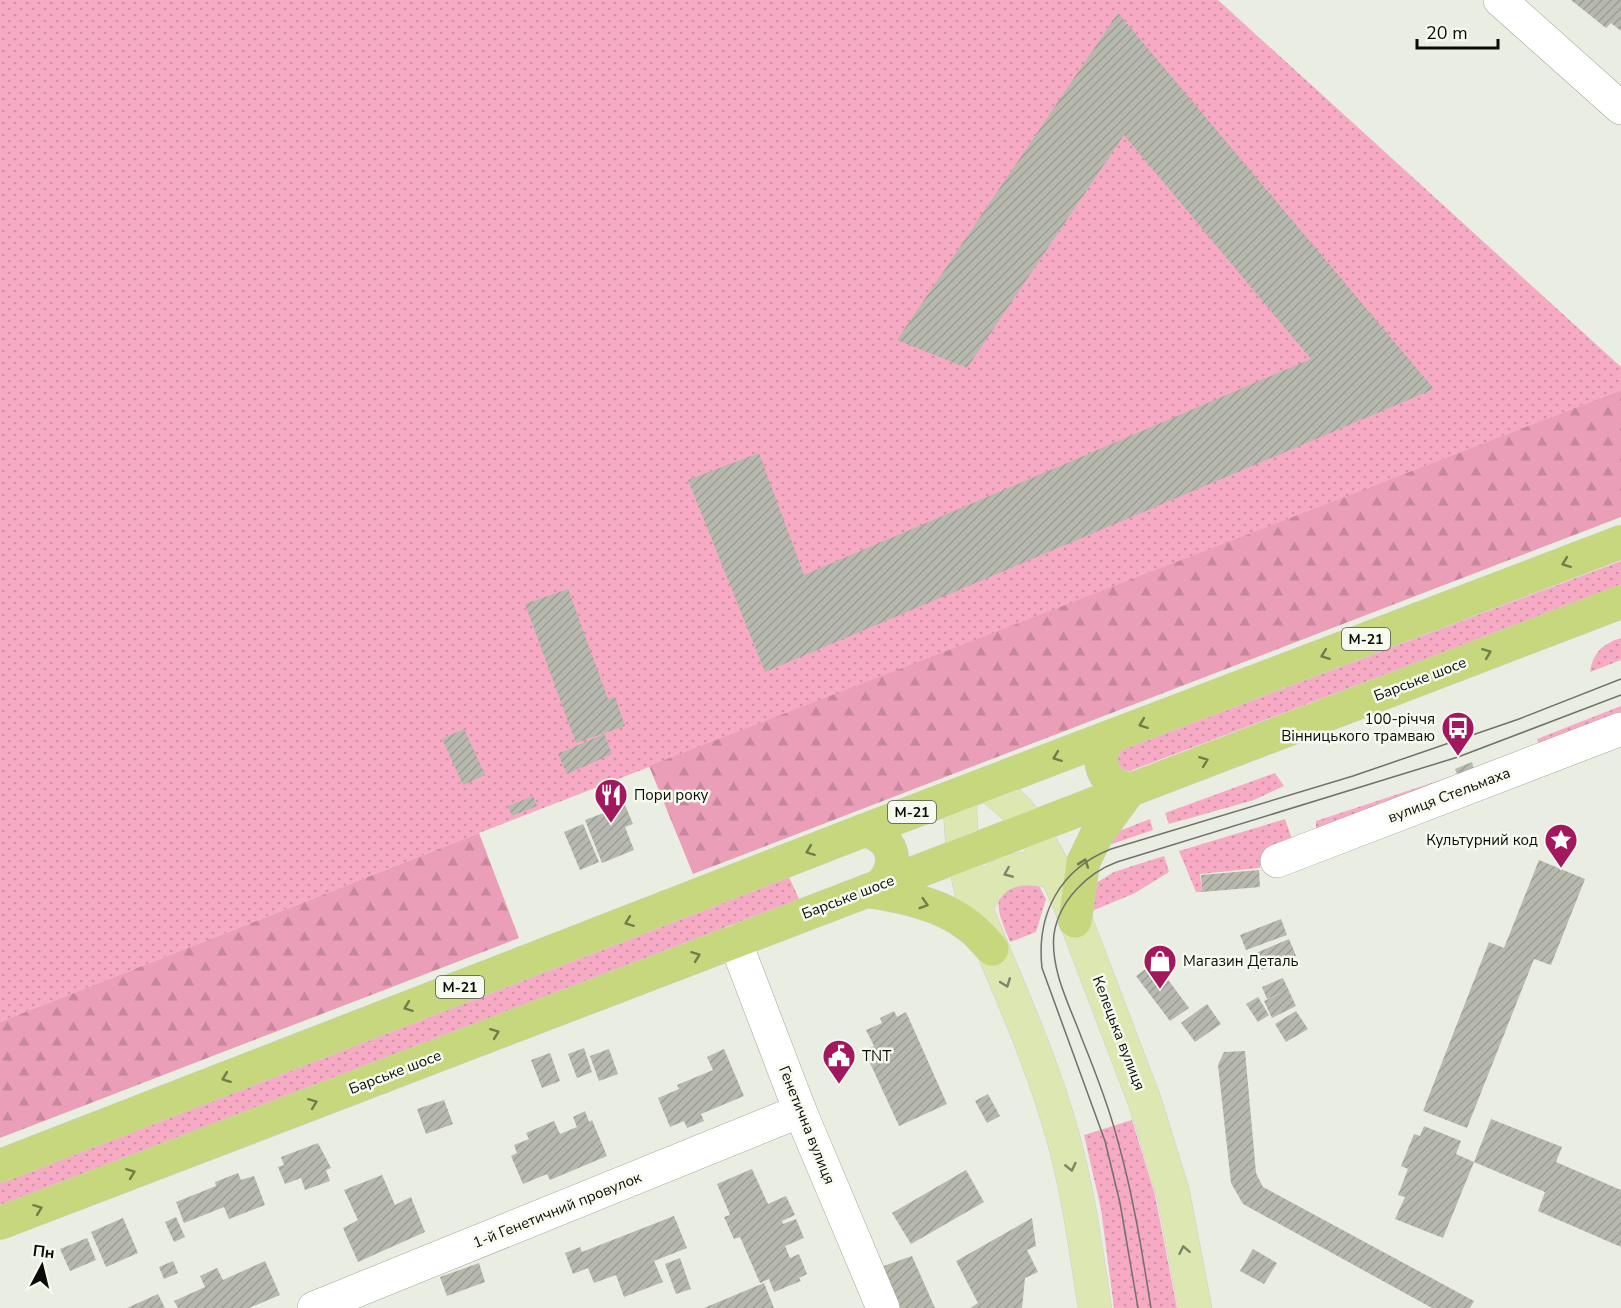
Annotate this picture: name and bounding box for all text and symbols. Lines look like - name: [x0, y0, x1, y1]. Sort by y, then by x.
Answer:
- scale bar: [1417, 12, 1498, 50]
- text: 20 m: [1426, 21, 1468, 45]
- one-way arrow: [1562, 555, 1572, 568]
- road number: М-21: [1342, 628, 1390, 650]
- one-way arrow: [1321, 647, 1331, 660]
- one-way arrow: [1480, 648, 1491, 660]
- street label: Барське шосе: [1371, 652, 1469, 706]
- place label: 100-річчя Вінницького трамваю: [1281, 709, 1435, 746]
- bus stop icon: 100-річчя Вінницького трамваю: [1440, 710, 1476, 757]
- one-way arrow: [1138, 717, 1149, 730]
- one-way arrow: [1052, 750, 1062, 763]
- one-way arrow: [1198, 756, 1209, 768]
- street label: вулиця Стельмаха: [1385, 762, 1513, 828]
- restaurant icon: Пори року: [593, 777, 629, 824]
- place label: Пори року: [634, 785, 709, 805]
- road number: М-21: [888, 801, 936, 823]
- place icon: Культурний код: [1543, 822, 1579, 869]
- place label: Культурний код: [1426, 830, 1538, 850]
- one-way arrow: [806, 844, 817, 856]
- one-way arrow: [1077, 858, 1089, 869]
- one-way arrow: [1003, 866, 1014, 878]
- street label: Барське шосе: [799, 870, 897, 924]
- one-way arrow: [918, 897, 929, 909]
- one-way arrow: [624, 914, 634, 927]
- shop icon: Магазин Деталь: [1142, 943, 1178, 990]
- one-way arrow: [690, 951, 701, 963]
- place label: Магазин Деталь: [1183, 951, 1299, 971]
- street label: Келецька вулиця: [1088, 973, 1150, 1093]
- road number: М-21: [436, 976, 484, 998]
- one-way arrow: [999, 977, 1011, 988]
- one-way arrow: [403, 1000, 414, 1012]
- one-way arrow: [489, 1028, 499, 1041]
- public building icon: TNT: [821, 1038, 857, 1085]
- street label: Барське шосе: [346, 1045, 444, 1099]
- place label: TNT: [862, 1046, 891, 1066]
- street label: Генетична вулиця: [774, 1063, 840, 1187]
- one-way arrow: [221, 1071, 232, 1083]
- one-way arrow: [307, 1098, 317, 1111]
- one-way arrow: [1063, 1162, 1076, 1172]
- street label: 1-й Генетичний провулок: [470, 1167, 644, 1253]
- one-way arrow: [124, 1168, 135, 1180]
- one-way arrow: [32, 1204, 43, 1216]
- north arrow: [12, 1236, 72, 1296]
- text: Пн: [31, 1240, 56, 1264]
- one-way arrow: [1178, 1246, 1191, 1256]

